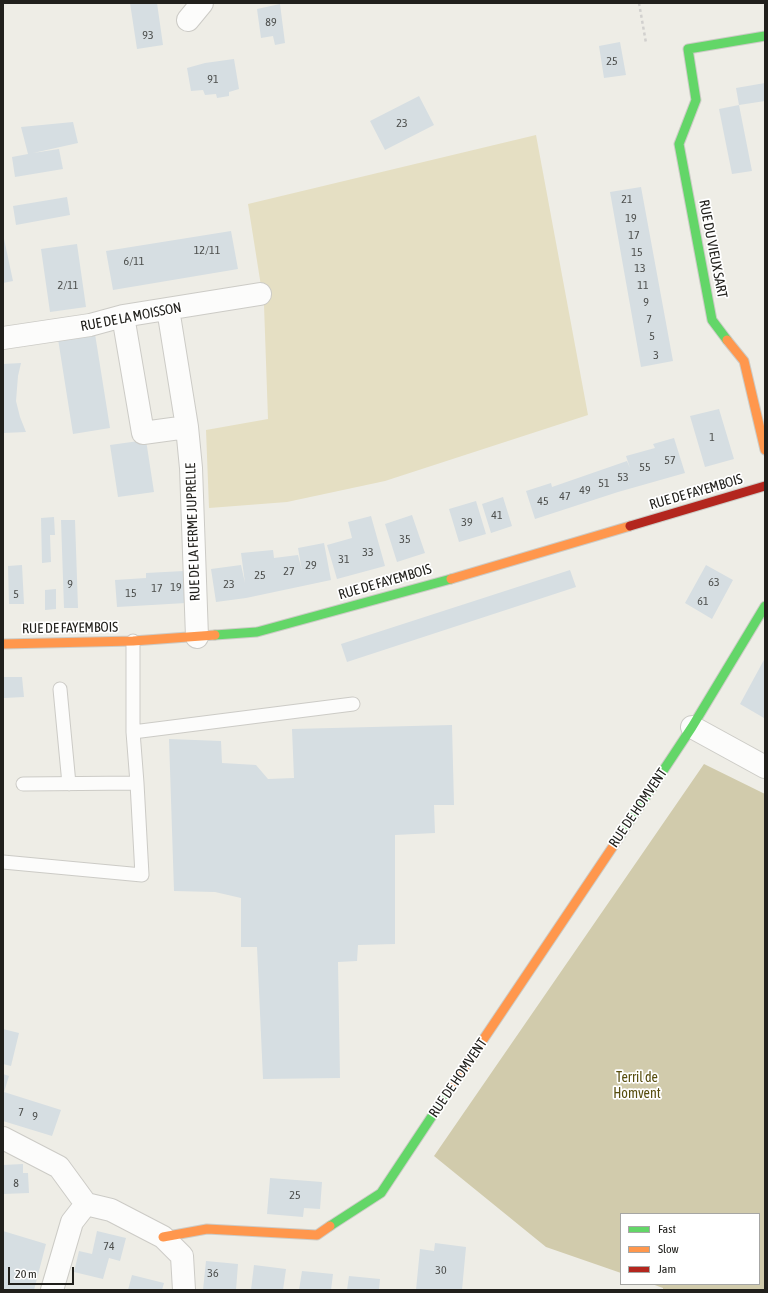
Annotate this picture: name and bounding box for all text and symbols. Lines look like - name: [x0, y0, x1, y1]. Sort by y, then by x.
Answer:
- house number: 89: [265, 15, 277, 29]
- house number: 93: [142, 28, 154, 42]
- house number: 25: [606, 54, 618, 68]
- house number: 91: [207, 72, 219, 86]
- house number: 23: [396, 116, 408, 130]
- house number: 21: [621, 192, 633, 206]
- street label: RUE DU VIEUX SART: [695, 198, 731, 300]
- house number: 19: [625, 211, 637, 225]
- house number: 17: [628, 228, 640, 242]
- house number: 12/11: [194, 243, 220, 257]
- house number: 15: [631, 245, 643, 259]
- house number: 6/11: [124, 254, 144, 268]
- house number: 13: [634, 261, 646, 275]
- house number: 2/11: [58, 278, 78, 292]
- house number: 11: [637, 278, 649, 292]
- house number: 9: [643, 295, 649, 309]
- street label: RUE DE LA MOISSON: [79, 299, 183, 335]
- house number: 7: [646, 312, 652, 326]
- house number: 5: [649, 329, 655, 343]
- house number: 3: [653, 348, 659, 362]
- house number: 1: [709, 430, 715, 444]
- house number: 57: [664, 453, 676, 467]
- house number: 55: [639, 460, 651, 474]
- street label: RUE DE LA FERME JUPRELLE: [182, 463, 204, 601]
- house number: 53: [617, 470, 629, 484]
- street label: RUE DE FAYEMBOIS: [647, 471, 745, 513]
- house number: 51: [598, 476, 610, 490]
- house number: 49: [579, 483, 591, 497]
- house number: 47: [559, 489, 571, 503]
- house number: 45: [537, 494, 549, 508]
- house number: 41: [491, 508, 503, 522]
- house number: 39: [461, 515, 473, 529]
- house number: 35: [399, 532, 411, 546]
- house number: 33: [362, 545, 374, 559]
- house number: 31: [338, 552, 350, 566]
- house number: 29: [305, 558, 317, 572]
- street label: RUE DE FAYEMBOIS: [336, 561, 434, 603]
- house number: 27: [283, 564, 295, 578]
- house number: 25: [254, 568, 266, 582]
- house number: 63: [708, 575, 720, 589]
- house number: 9: [67, 577, 73, 591]
- house number: 23: [223, 577, 235, 591]
- house number: 19: [170, 580, 182, 594]
- house number: 17: [151, 581, 163, 595]
- house number: 15: [125, 586, 137, 600]
- house number: 5: [13, 587, 19, 601]
- house number: 61: [697, 594, 709, 608]
- street label: RUE DE FAYEMBOIS: [22, 619, 118, 637]
- street label: RUE DE HOMVENT: [605, 765, 671, 851]
- street label: RUE DE HOMVENT: [425, 1035, 491, 1121]
- park label: Terril de Homvent: [613, 1070, 661, 1102]
- house number: 7: [18, 1105, 24, 1119]
- house number: 9: [32, 1109, 38, 1123]
- house number: 8: [13, 1176, 19, 1190]
- house number: 25: [289, 1188, 301, 1202]
- legend: [620, 1213, 760, 1285]
- text: Fast: [658, 1222, 676, 1236]
- house number: 74: [103, 1239, 115, 1253]
- text: Slow: [658, 1242, 679, 1256]
- scale bar: [10, 1259, 76, 1285]
- text: Jam: [658, 1262, 676, 1276]
- house number: 30: [435, 1263, 447, 1277]
- house number: 36: [207, 1266, 219, 1280]
- text: 20 m: [15, 1267, 37, 1281]

